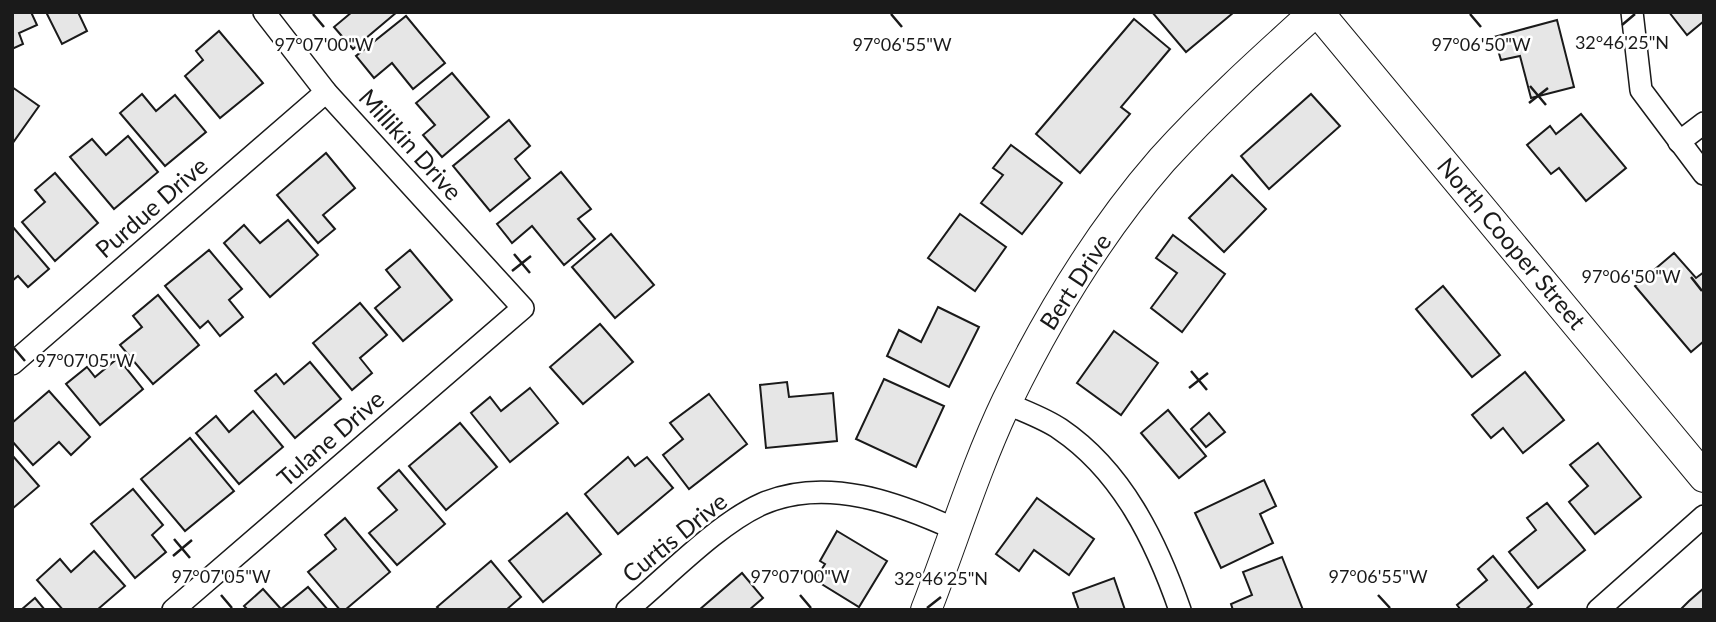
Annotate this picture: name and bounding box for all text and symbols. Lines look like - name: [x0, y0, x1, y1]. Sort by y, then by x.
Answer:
- text: 32°46'25"N: [1575, 31, 1669, 53]
- text: 97°07'00"W: [274, 33, 374, 55]
- text: 97°06'55"W: [852, 33, 952, 55]
- text: 97°06'50"W: [1431, 33, 1531, 55]
- street label: Millikin Drive: [354, 82, 469, 206]
- street label: Purdue Drive: [89, 150, 213, 263]
- street label: North Cooper Street: [1432, 151, 1593, 335]
- street label: Bert Drive: [1033, 228, 1117, 335]
- text: 97°06'50"W: [1581, 265, 1681, 287]
- text: 97°07'05"W: [35, 349, 135, 371]
- street label: Tulane Drive: [271, 384, 389, 492]
- street label: Curtis Drive: [616, 486, 732, 588]
- text: 97°07'05"W: [171, 565, 271, 587]
- text: 97°07'00"W: [750, 565, 850, 587]
- text: 97°06'55"W: [1328, 565, 1428, 587]
- text: 32°46'25"N: [894, 567, 988, 589]

